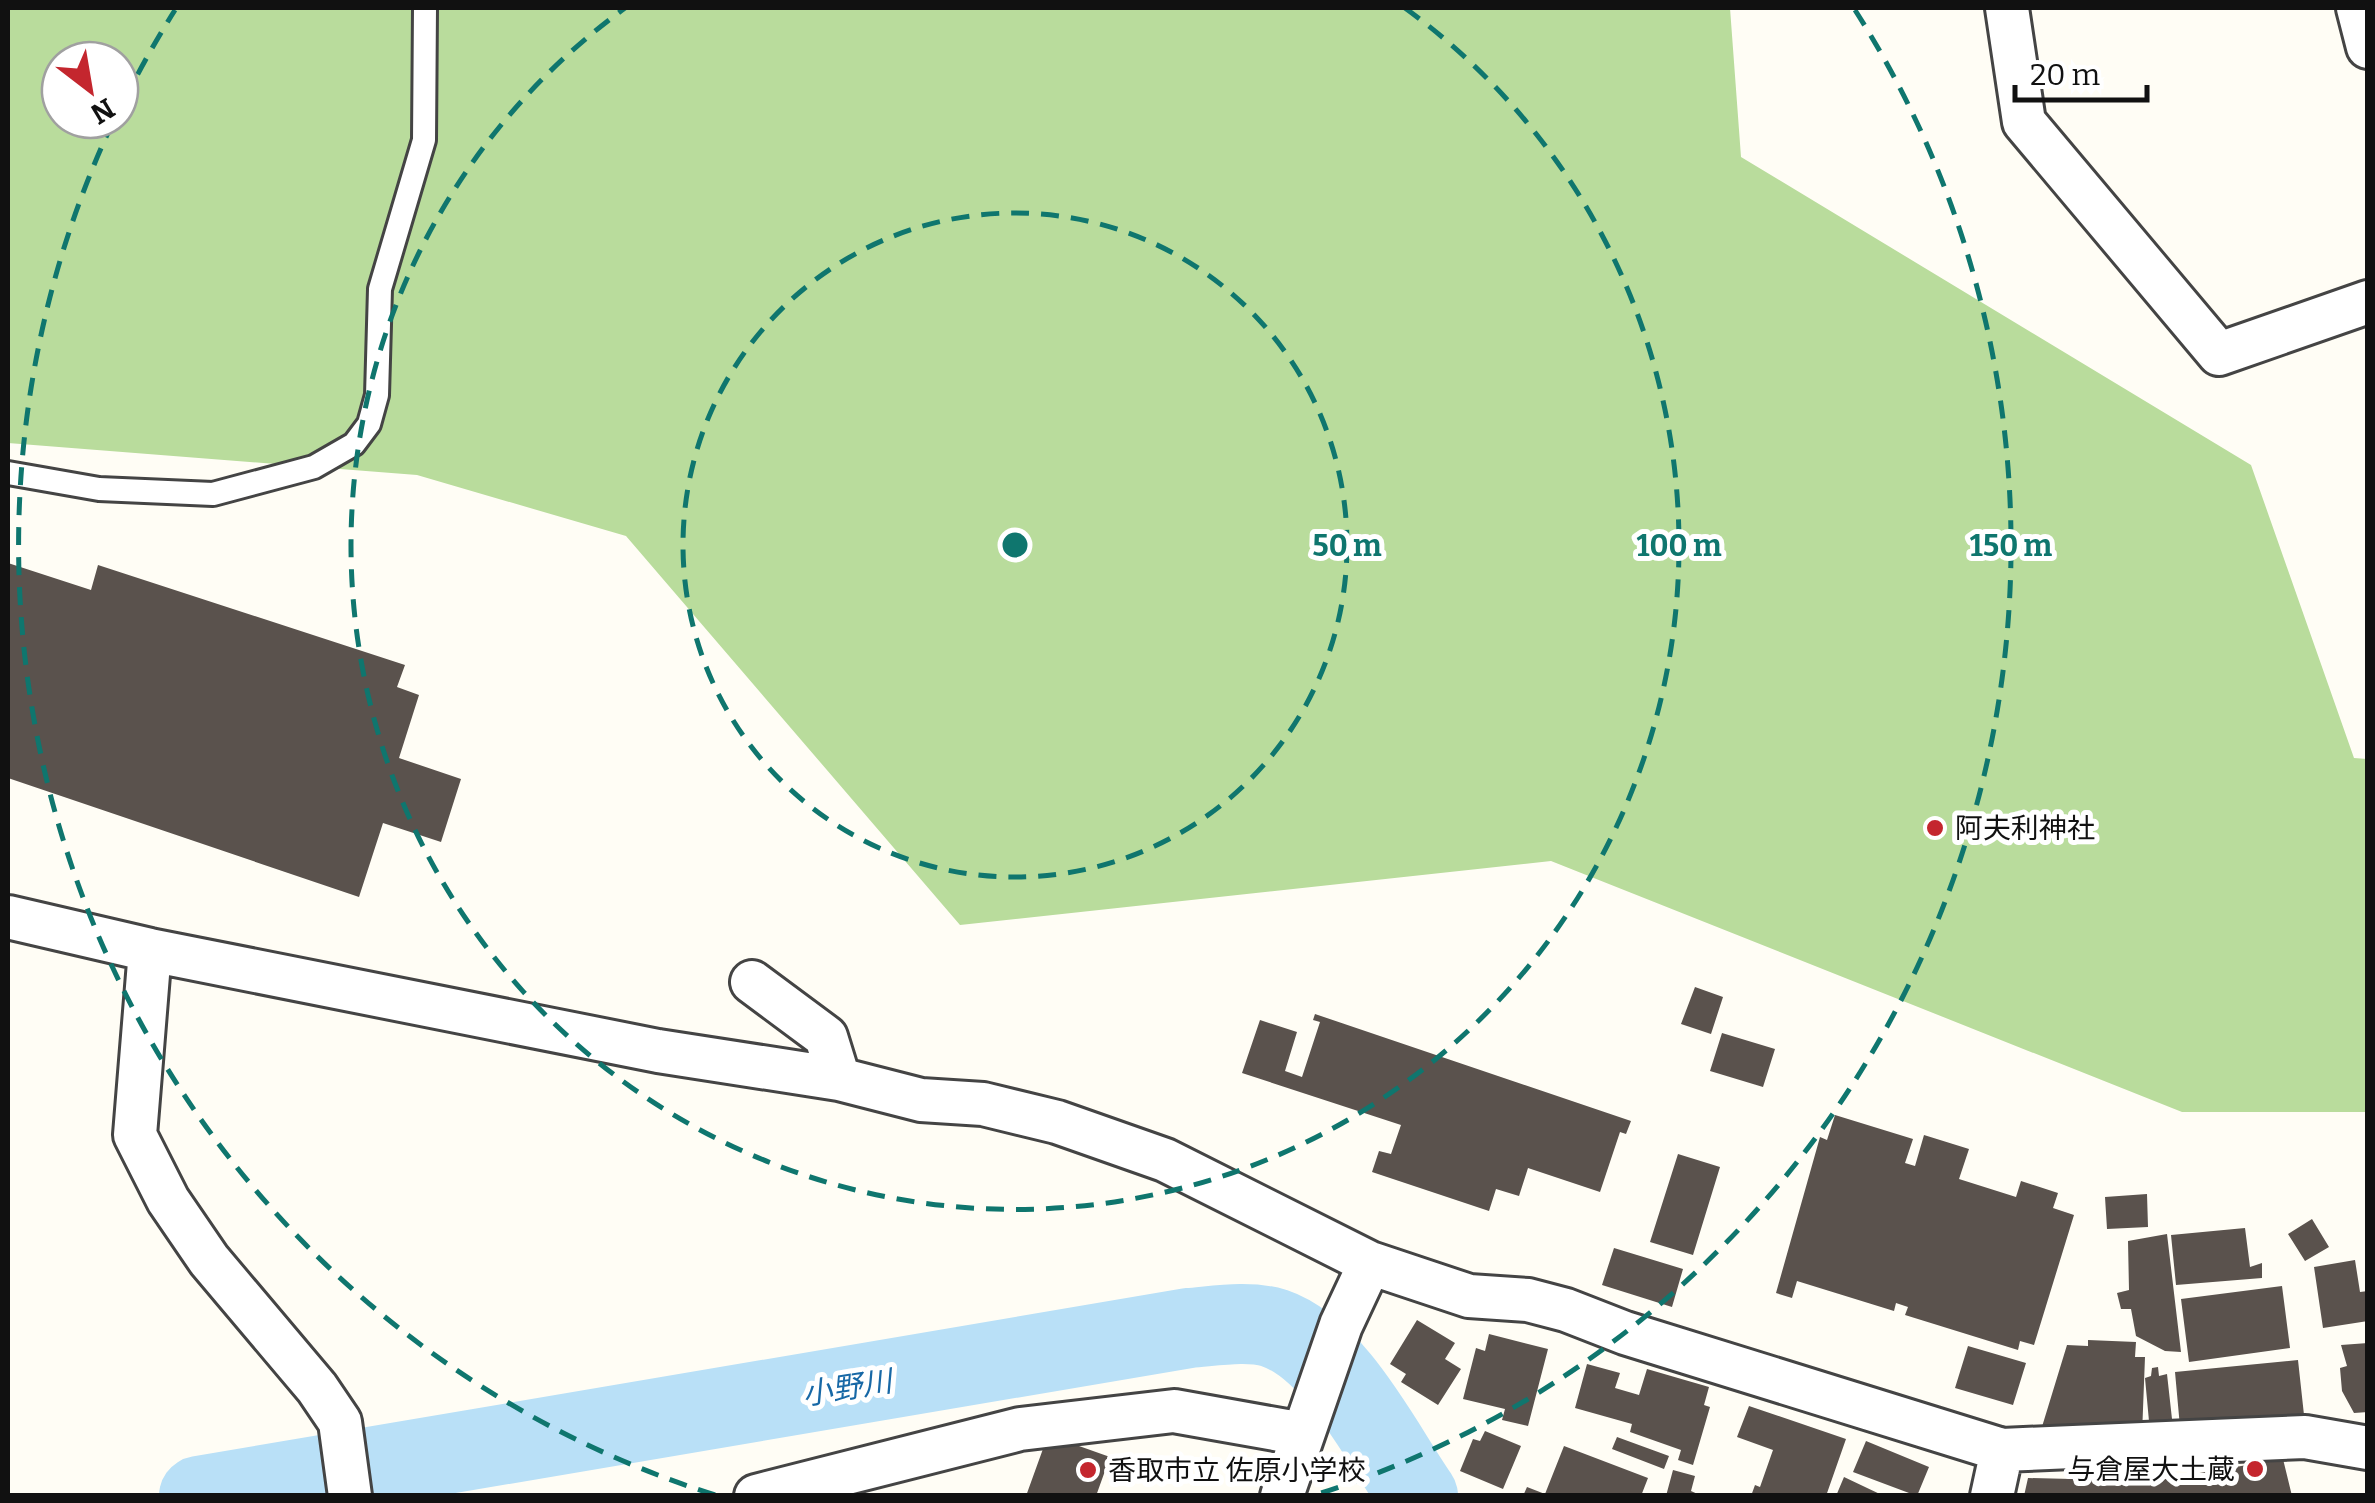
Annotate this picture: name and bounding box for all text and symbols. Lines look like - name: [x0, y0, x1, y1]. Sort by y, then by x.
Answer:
- north arrow: [40, 40, 140, 140]
- scale bar: [2015, 40, 2148, 102]
- text: 20 m: [2030, 57, 2101, 93]
- text: N: [85, 91, 120, 131]
- centre of rings: [997, 527, 1033, 563]
- text: 50 m: [1312, 528, 1382, 564]
- text: 100 m: [1636, 528, 1722, 564]
- text: 150 m: [1970, 528, 2053, 564]
- place label: 阿夫利神社: [1955, 812, 2095, 845]
- marker: 阿夫利神社: [1924, 817, 1946, 839]
- water label: 小野川: [800, 1363, 897, 1413]
- place label: 与倉屋大土蔵: [2067, 1453, 2235, 1486]
- place label: 香取市立 佐原小学校: [1108, 1454, 1366, 1487]
- marker: 与倉屋大土蔵: [2244, 1458, 2266, 1480]
- marker: 香取市立 佐原小学校: [1077, 1459, 1099, 1481]

